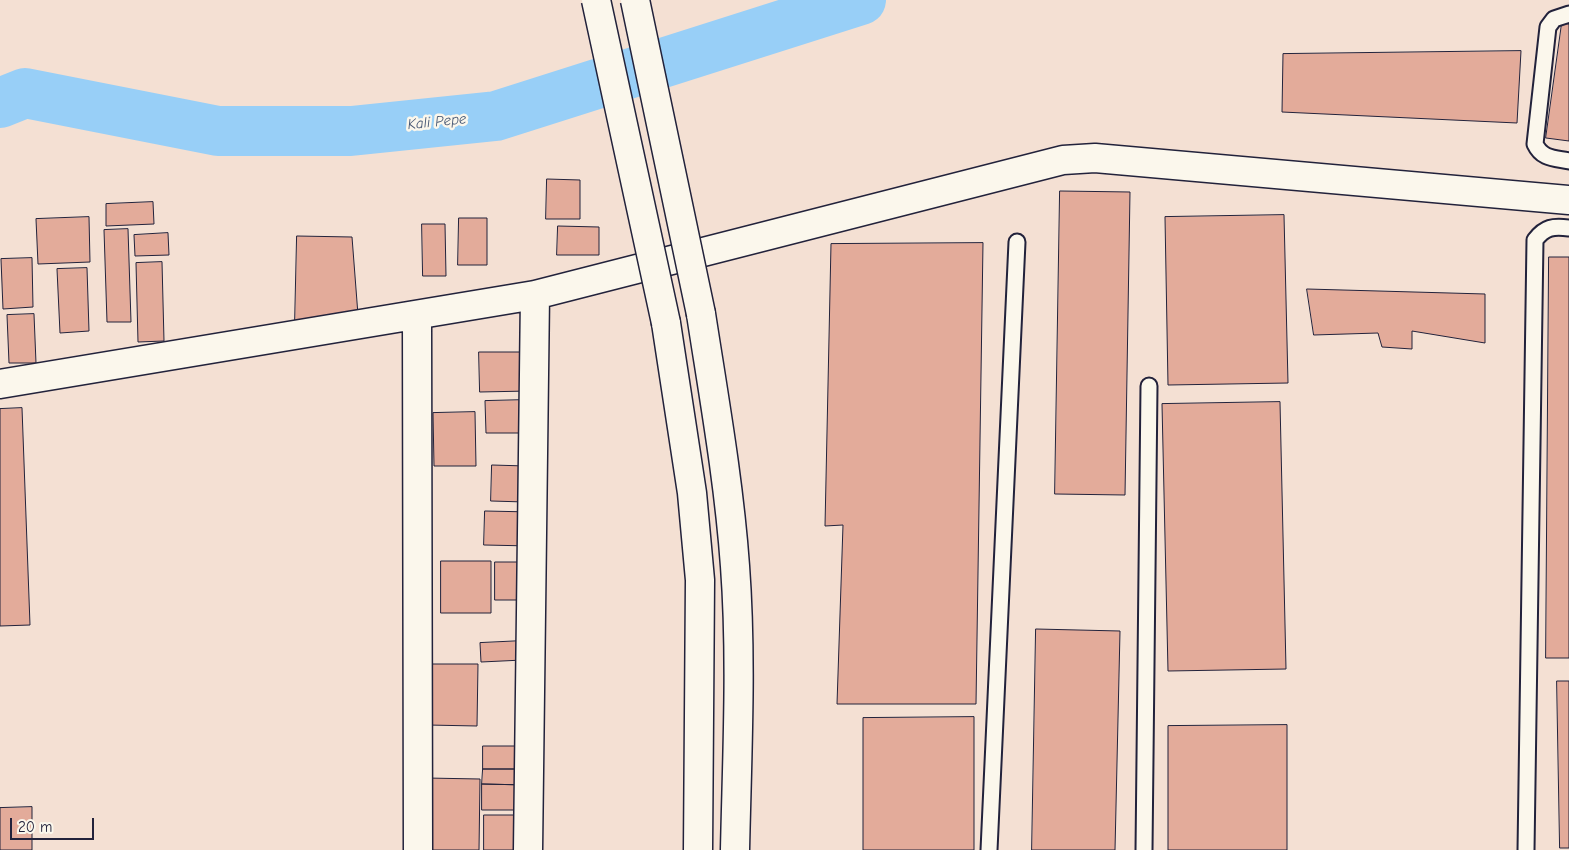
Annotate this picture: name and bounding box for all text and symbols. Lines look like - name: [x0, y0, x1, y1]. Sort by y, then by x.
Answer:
- water label: Kali Pepe: [407, 110, 467, 134]
- scale bar: [12, 808, 96, 840]
- text: 20 m: [18, 818, 52, 836]

